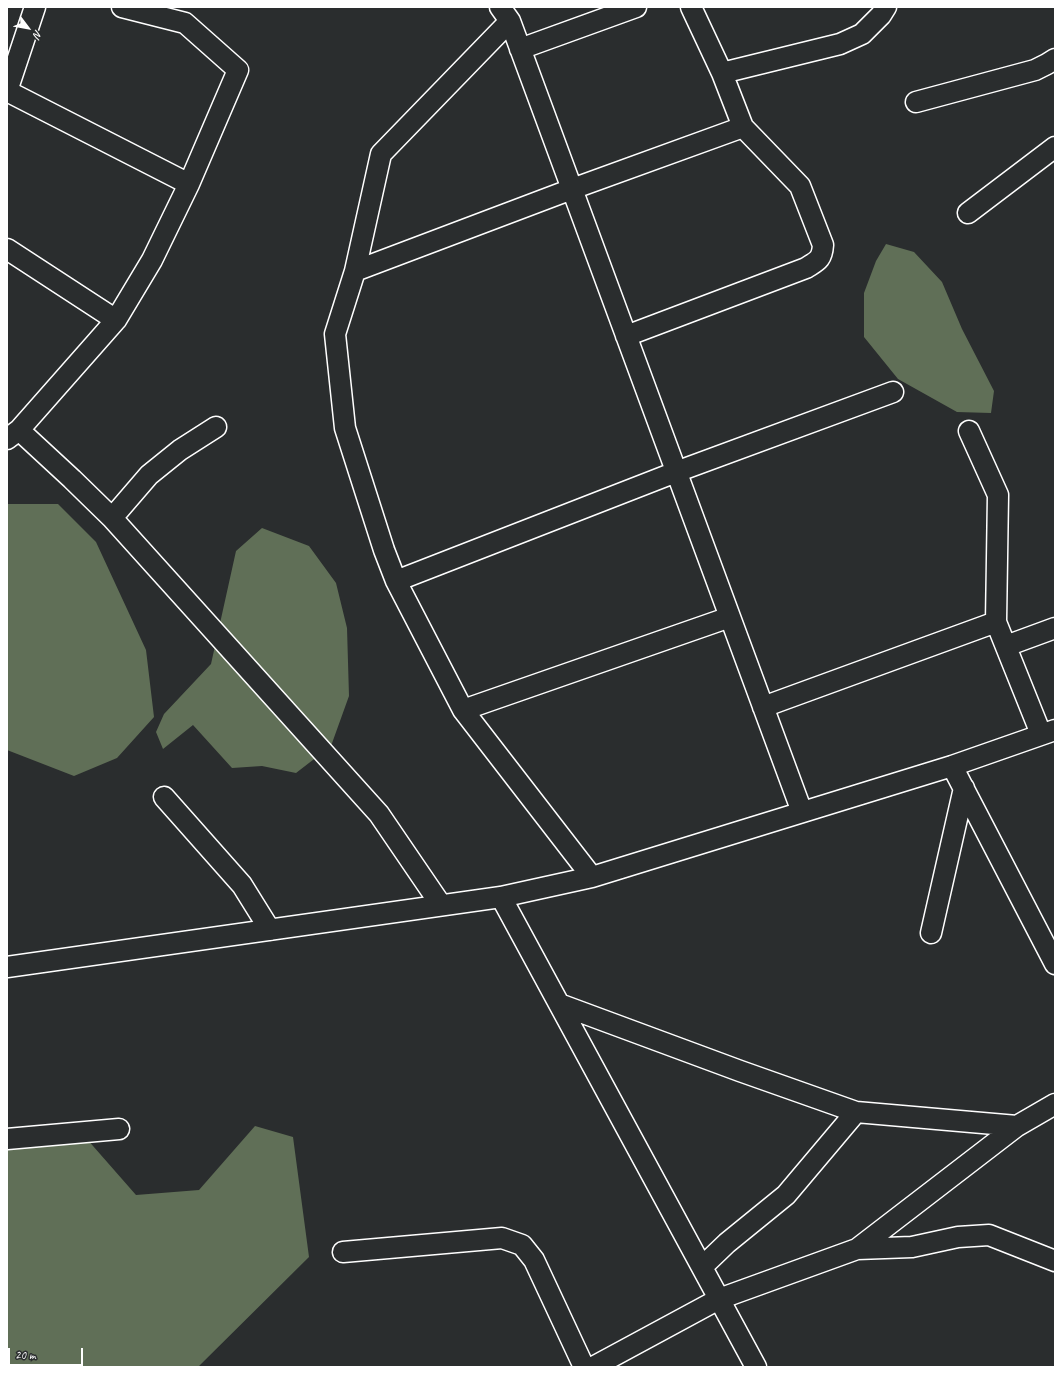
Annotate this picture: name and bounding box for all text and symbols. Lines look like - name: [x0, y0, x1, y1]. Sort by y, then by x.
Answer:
- north arrow: [8, 8, 48, 48]
- text: N: [30, 28, 46, 41]
- scale bar: [10, 1340, 85, 1366]
- text: 20 m: [15, 1347, 35, 1363]

